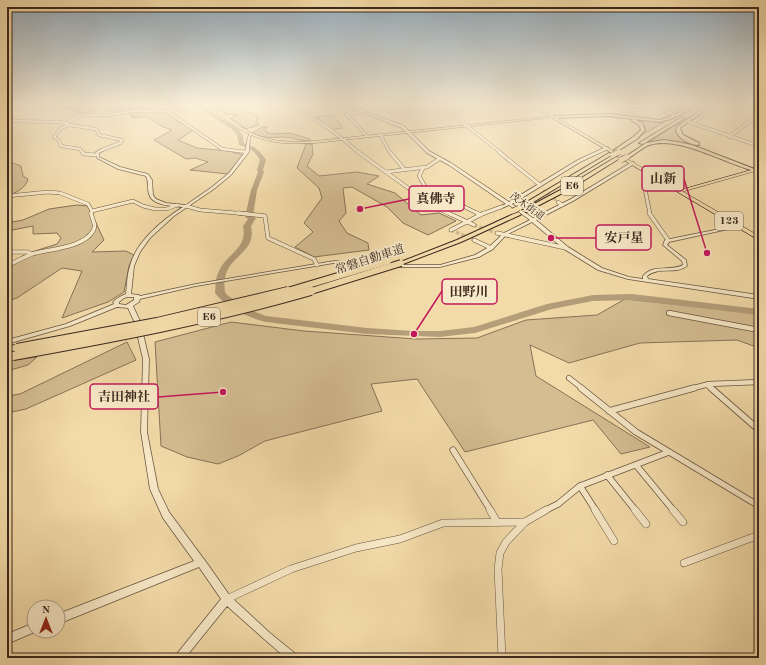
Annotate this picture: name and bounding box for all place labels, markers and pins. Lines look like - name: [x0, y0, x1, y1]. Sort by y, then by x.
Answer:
- callout: 山新: [642, 166, 684, 191]
- callout: 真佛寺: [409, 186, 464, 211]
- callout: 安戸星: [596, 225, 651, 250]
- callout: 田野川: [442, 279, 497, 304]
- callout: 吉田神社: [90, 384, 158, 409]

